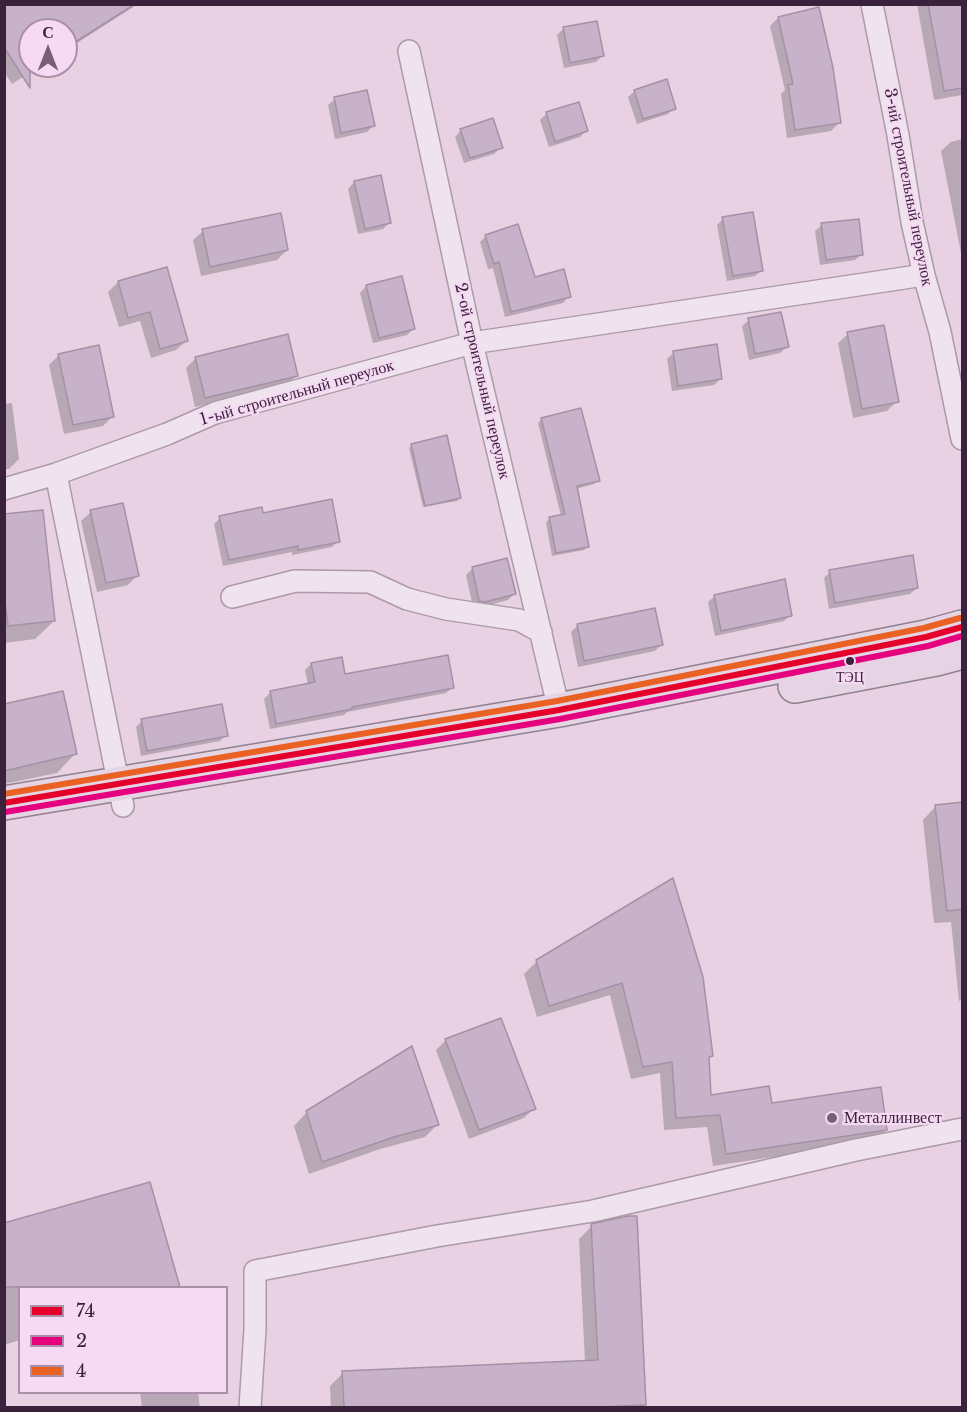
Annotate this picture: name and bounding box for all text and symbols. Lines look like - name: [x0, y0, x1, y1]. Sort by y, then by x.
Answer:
- north arrow: [18, 18, 78, 78]
- text: С: [42, 22, 54, 42]
- street label: 3-ий строительный переулок: [879, 86, 937, 288]
- street label: 2-ой строительный переулок: [450, 281, 514, 481]
- street label: 1-ый строительный переулок: [198, 356, 396, 430]
- marker: ТЭЦ: [844, 655, 856, 667]
- place label: ТЭЦ: [836, 670, 864, 686]
- place label: Металлинвест: [844, 1108, 942, 1128]
- marker: Металлинвест: [825, 1111, 839, 1125]
- legend: [18, 1286, 228, 1394]
- text: 74: [76, 1300, 95, 1322]
- text: 2: [76, 1330, 87, 1352]
- text: 4: [76, 1360, 87, 1382]

